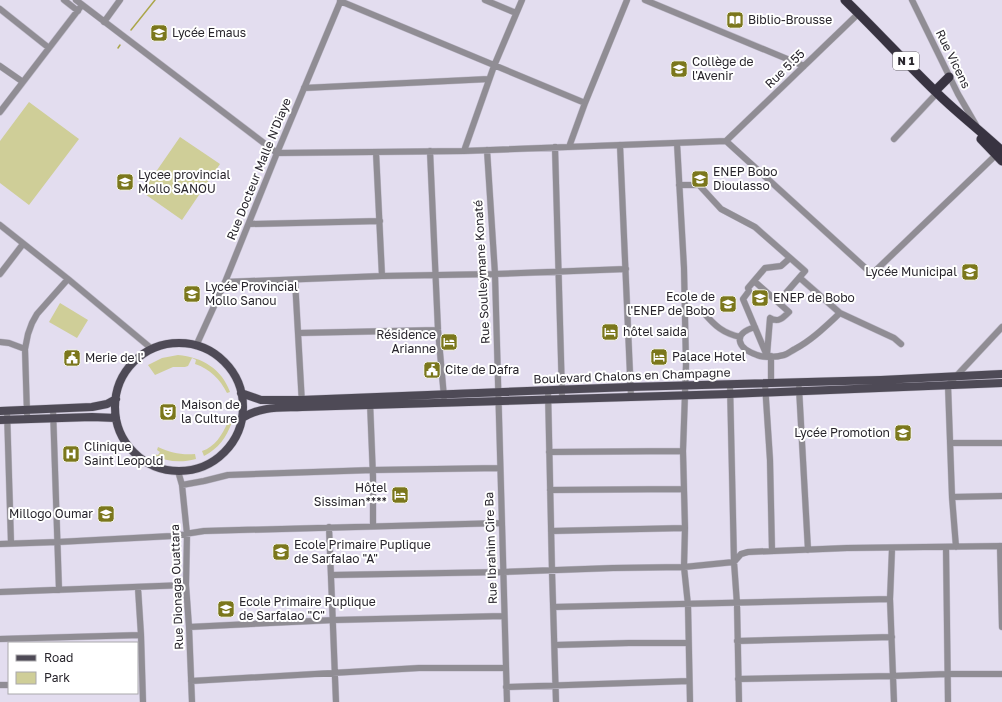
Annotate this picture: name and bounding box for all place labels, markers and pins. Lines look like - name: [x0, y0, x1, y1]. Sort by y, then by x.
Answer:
- library icon: Biblio-Brousse: [725, 10, 745, 30]
- place label: Biblio-Brousse: [748, 12, 832, 27]
- school or university icon: Lycée Emaus: [149, 23, 169, 43]
- place label: Lycée Emaus: [172, 25, 246, 40]
- place label: Collège de l'Avenir: [692, 54, 754, 83]
- school or university icon: Collège de l'Avenir: [669, 59, 689, 79]
- place label: ENEP Bobo Dioulasso: [713, 164, 777, 193]
- place label: Lycee provincial Mollo SANOU: [138, 167, 231, 196]
- school or university icon: ENEP Bobo Dioulasso: [690, 169, 710, 189]
- school or university icon: Lycee provincial Mollo SANOU: [115, 172, 135, 192]
- school or university icon: Lycée Municipal: [960, 262, 980, 282]
- place label: Lycée Municipal: [865, 264, 957, 279]
- place label: Lycée Provincial Mollo Sanou: [205, 279, 298, 308]
- school or university icon: Lycée Provincial Mollo Sanou: [182, 284, 202, 304]
- school or university icon: ENEP de Bobo: [750, 288, 770, 308]
- place label: Ecole de l'ENEP de Bobo: [627, 289, 715, 318]
- place label: ENEP de Bobo: [773, 290, 855, 305]
- school or university icon: Ecole de l'ENEP de Bobo: [718, 294, 738, 314]
- hotel icon: hôtel saida: [600, 322, 620, 342]
- place label: hôtel saida: [623, 324, 687, 339]
- place label: Résidence Arianne: [376, 327, 436, 356]
- hotel icon: Résidence Arianne: [439, 332, 459, 352]
- hotel icon: Palace Hotel: [649, 347, 669, 367]
- public building icon: Merie de l': [62, 348, 82, 368]
- place label: Palace Hotel: [672, 349, 746, 364]
- place label: Merie de l': [85, 350, 143, 365]
- public building icon: Cite de Dafra: [422, 360, 442, 380]
- place label: Cite de Dafra: [445, 362, 519, 377]
- place label: Maison de la Culture: [181, 397, 240, 426]
- theatre icon: Maison de la Culture: [158, 402, 178, 422]
- school or university icon: Lycée Promotion: [893, 423, 913, 443]
- place label: Lycée Promotion: [794, 425, 890, 440]
- place label: Clinique Saint Leopold: [84, 439, 163, 468]
- hospital icon: Clinique Saint Leopold: [61, 444, 81, 464]
- place label: Hôtel Sissiman****: [314, 480, 387, 509]
- hotel icon: Hôtel Sissiman****: [390, 485, 410, 505]
- school or university icon: Millogo Oumar: [96, 504, 116, 524]
- place label: Millogo Oumar: [9, 506, 93, 521]
- place label: Ecole Primaire Puplique de Sarfalao "A": [294, 537, 431, 566]
- school or university icon: Ecole Primaire Puplique de Sarfalao "A": [271, 542, 291, 562]
- place label: Ecole Primaire Puplique de Sarfalao "C": [239, 594, 376, 623]
- school or university icon: Ecole Primaire Puplique de Sarfalao "C": [216, 599, 236, 619]

